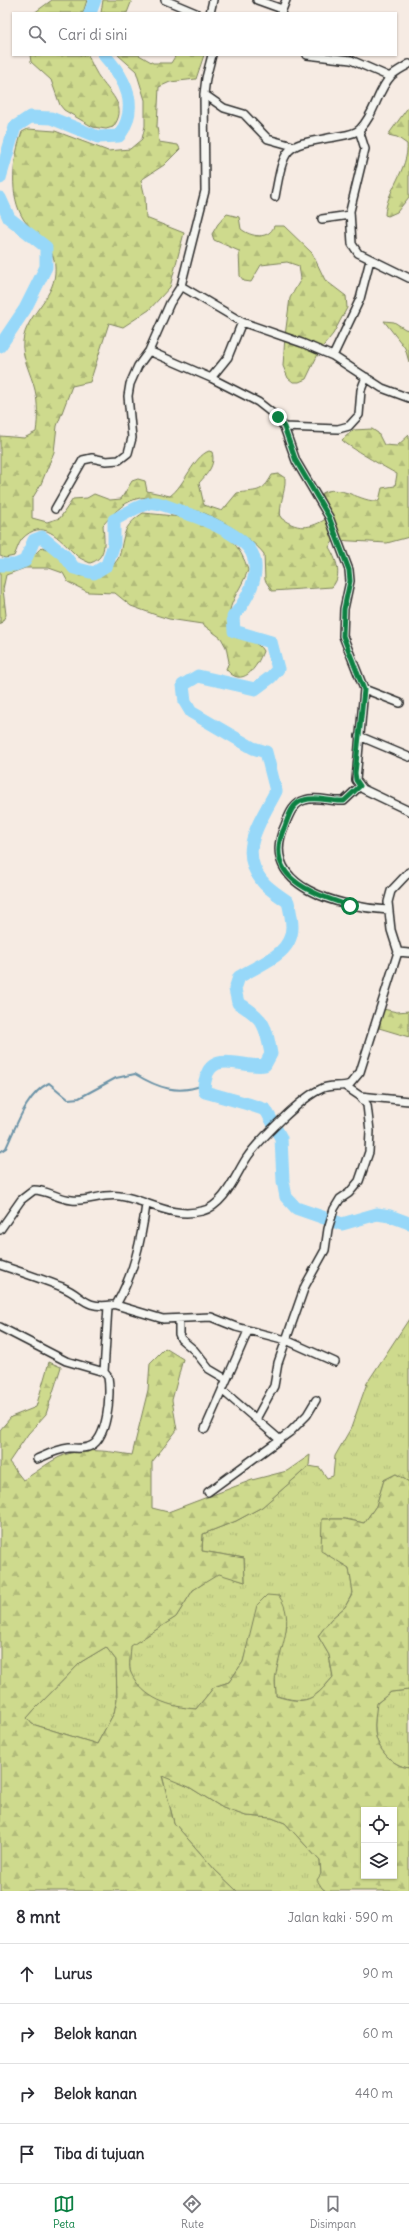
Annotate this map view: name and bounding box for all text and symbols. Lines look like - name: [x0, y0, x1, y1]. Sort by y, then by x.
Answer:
- search box: [12, 12, 397, 56]
- icon: search: [26, 23, 48, 45]
- text: Cari di sini: [58, 25, 127, 44]
- route end: [269, 408, 287, 426]
- route start: [341, 897, 359, 915]
- map controls: [361, 1807, 397, 1879]
- button: locate: [361, 1807, 397, 1843]
- button: layers: [361, 1843, 397, 1879]
- text: 8 mnt: [16, 1906, 60, 1928]
- text: Jalan kaki · 590 m: [287, 1909, 393, 1926]
- icon: ahead: [16, 1963, 38, 1985]
- text: Lurus: [54, 1964, 92, 1983]
- text: 90 m: [362, 1965, 393, 1982]
- icon: right: [16, 2023, 38, 2045]
- text: Belok kanan: [54, 2024, 137, 2043]
- text: 60 m: [362, 2025, 393, 2042]
- icon: right: [16, 2083, 38, 2105]
- text: Belok kanan: [54, 2084, 137, 2103]
- text: 440 m: [355, 2085, 393, 2102]
- icon: arrive: [16, 2143, 38, 2165]
- text: Tiba di tujuan: [54, 2144, 144, 2163]
- tab: Peta: [53, 2193, 75, 2231]
- tab: Rute: [181, 2193, 204, 2231]
- tab: Disimpan: [310, 2193, 356, 2231]

